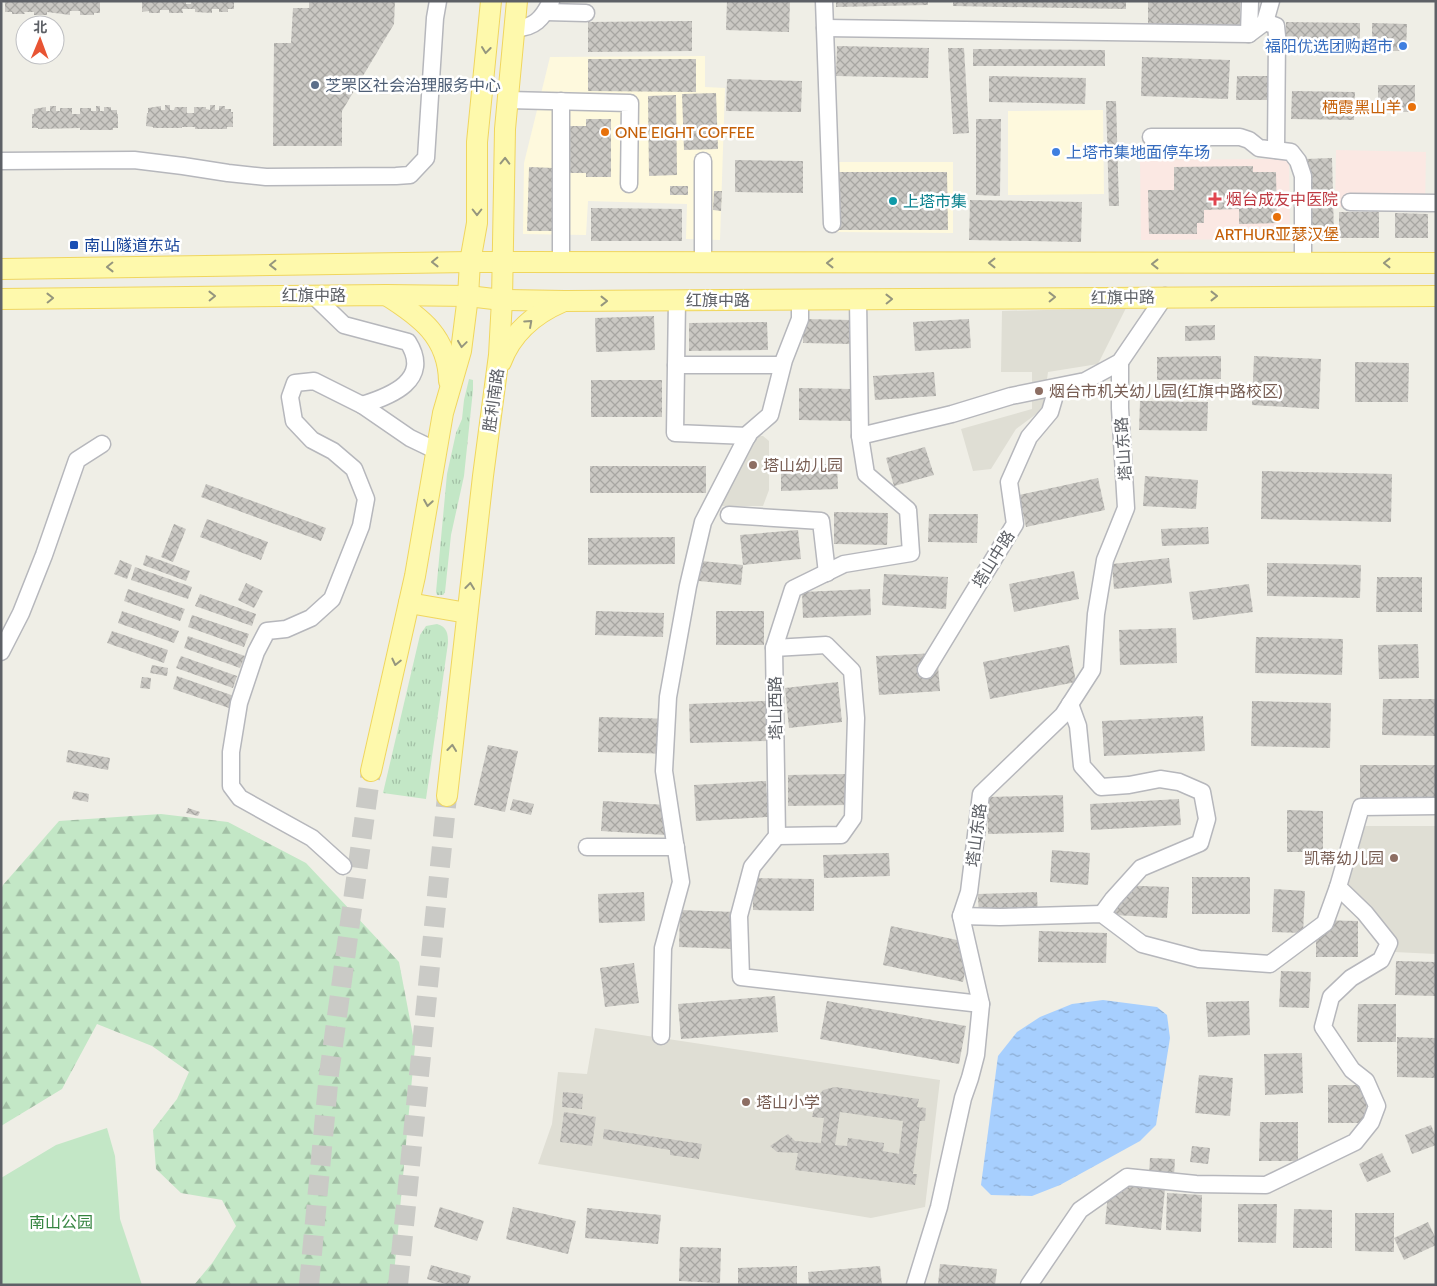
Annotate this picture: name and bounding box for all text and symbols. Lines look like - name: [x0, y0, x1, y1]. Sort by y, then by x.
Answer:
- north arrow: [15, 15, 65, 65]
- text: 北: [33, 18, 47, 36]
- place label: 福阳优选团购超市: [1265, 37, 1393, 56]
- marker: 福阳优选团购超市: [1397, 40, 1409, 52]
- one-way arrow: [481, 46, 492, 54]
- place label: 芝罘区社会治理服务中心: [325, 76, 501, 95]
- marker: 芝罘区社会治理服务中心: [309, 79, 321, 91]
- place label: 栖霞黑山羊: [1322, 98, 1402, 117]
- marker: 栖霞黑山羊: [1406, 101, 1418, 113]
- place label: ONE EIGHT COFFEE: [615, 123, 755, 142]
- marker: ONE EIGHT COFFEE: [599, 126, 611, 138]
- place label: 上塔市集地面停车场: [1066, 143, 1210, 162]
- marker: 上塔市集地面停车场: [1050, 146, 1062, 158]
- one-way arrow: [499, 157, 510, 165]
- place label: 烟台成友中医院: [1226, 190, 1338, 209]
- place label: 上塔市集: [903, 192, 967, 211]
- marker: 烟台成友中医院: [1208, 192, 1222, 206]
- marker: 上塔市集: [887, 195, 899, 207]
- one-way arrow: [472, 208, 482, 216]
- marker: ARTHUR亚瑟汉堡: [1271, 211, 1283, 223]
- place label: ARTHUR亚瑟汉堡: [1215, 225, 1339, 244]
- place label: 南山隧道东站: [84, 236, 180, 255]
- marker: 南山隧道东站: [68, 239, 80, 251]
- one-way arrow: [431, 257, 439, 268]
- one-way arrow: [825, 258, 833, 268]
- one-way arrow: [988, 258, 996, 268]
- one-way arrow: [1383, 258, 1390, 268]
- one-way arrow: [1150, 259, 1158, 269]
- one-way arrow: [268, 260, 276, 270]
- one-way arrow: [106, 262, 114, 272]
- street label: 红旗中路: [282, 286, 346, 305]
- street label: 红旗中路: [1091, 287, 1155, 308]
- one-way arrow: [209, 291, 217, 301]
- street label: 红旗中路: [686, 291, 750, 310]
- one-way arrow: [1210, 291, 1218, 301]
- one-way arrow: [1048, 292, 1056, 303]
- one-way arrow: [46, 293, 54, 304]
- one-way arrow: [886, 294, 893, 304]
- one-way arrow: [600, 296, 608, 306]
- one-way arrow: [523, 319, 532, 328]
- one-way arrow: [457, 340, 467, 348]
- street label: 胜利南路: [480, 367, 507, 433]
- place label: 烟台市机关幼儿园(红旗中路校区): [1049, 382, 1283, 401]
- marker: 烟台市机关幼儿园(红旗中路校区): [1033, 385, 1045, 397]
- street label: 塔山东路: [1112, 416, 1135, 482]
- place label: 塔山幼儿园: [763, 456, 843, 475]
- marker: 塔山幼儿园: [747, 459, 759, 471]
- one-way arrow: [423, 498, 433, 507]
- street label: 塔山中路: [968, 527, 1018, 591]
- one-way arrow: [465, 582, 475, 591]
- one-way arrow: [391, 657, 401, 666]
- street label: 塔山西路: [765, 676, 786, 740]
- one-way arrow: [446, 744, 457, 752]
- street label: 塔山东路: [963, 802, 990, 868]
- place label: 凯蒂幼儿园: [1304, 849, 1384, 868]
- marker: 凯蒂幼儿园: [1388, 852, 1400, 864]
- place label: 塔山小学: [756, 1093, 820, 1112]
- marker: 塔山小学: [740, 1096, 752, 1108]
- park label: 南山公园: [29, 1213, 93, 1232]

